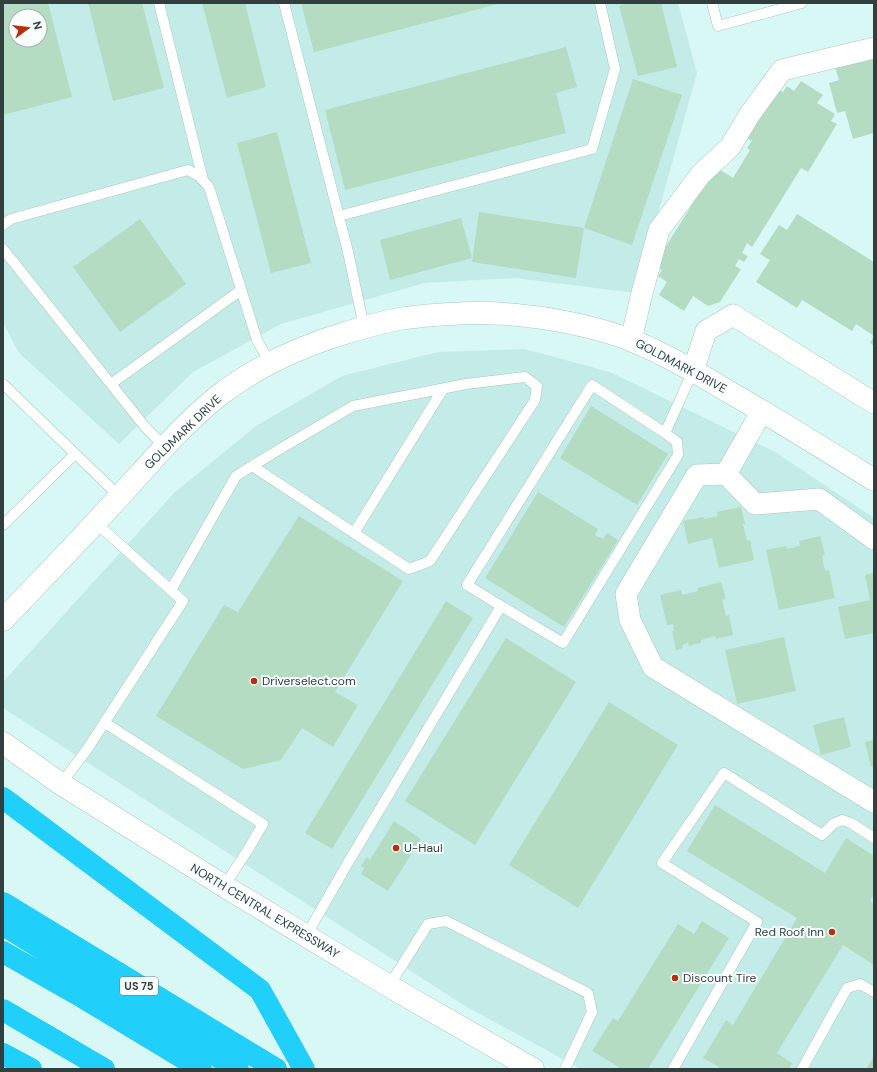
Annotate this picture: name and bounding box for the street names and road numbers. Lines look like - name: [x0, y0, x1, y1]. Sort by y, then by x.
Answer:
- street label: GOLDMARK DRIVE: [632, 335, 730, 397]
- street label: GOLDMARK DRIVE: [141, 391, 225, 473]
- street label: NORTH CENTRAL EXPRESSWAY: [187, 860, 343, 962]
- road number: US 75: [120, 977, 158, 995]

